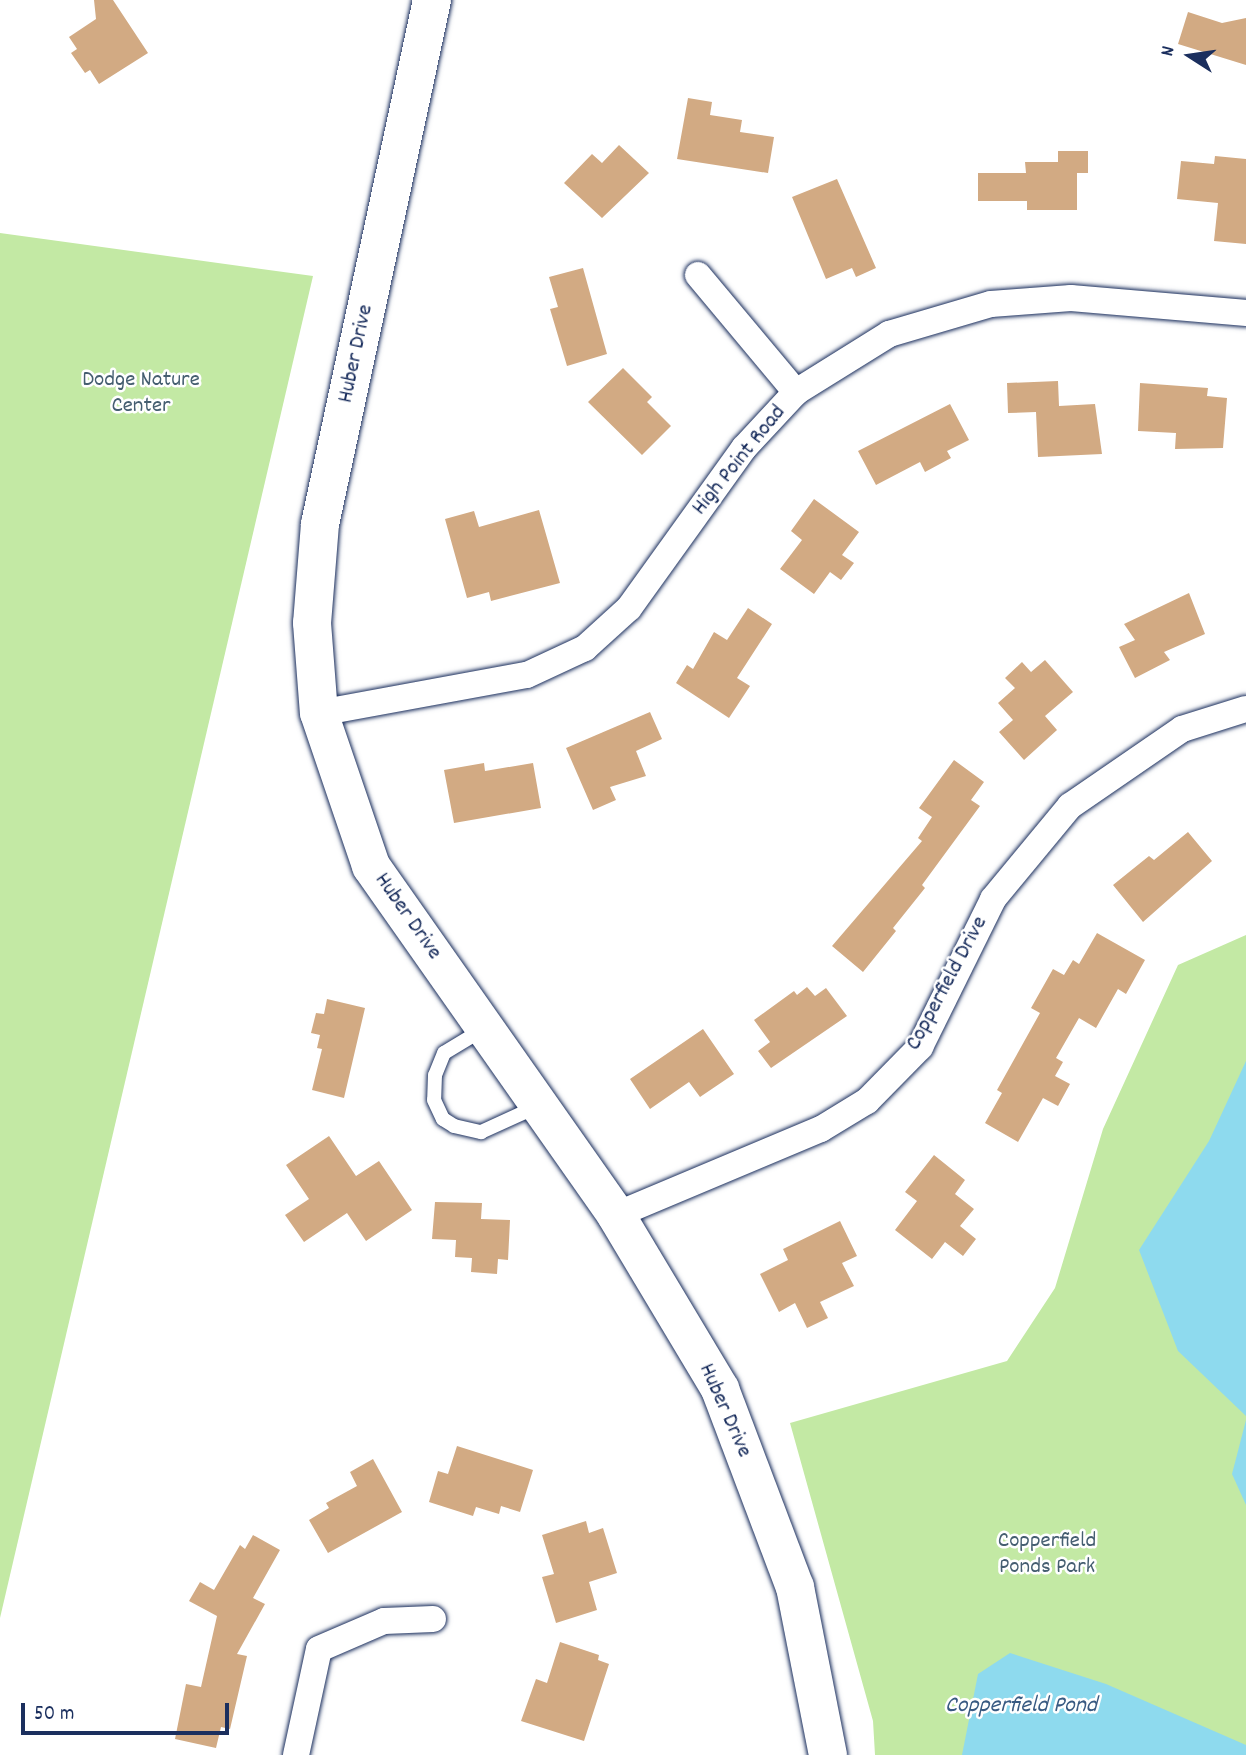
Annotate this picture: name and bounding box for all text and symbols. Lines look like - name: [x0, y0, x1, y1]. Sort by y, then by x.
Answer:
- north arrow: [1155, 21, 1225, 91]
- text: N: [1155, 44, 1183, 59]
- street label: Huber Drive: [333, 302, 381, 406]
- park label: Dodge Nature Center: [82, 367, 200, 421]
- street label: High Point Road: [687, 400, 793, 522]
- street label: Huber Drive: [367, 868, 447, 966]
- street label: Copperfield Drive: [901, 912, 995, 1056]
- street label: Huber Drive: [691, 1360, 757, 1462]
- park label: Copperfield Ponds Park: [998, 1528, 1096, 1582]
- scale bar: [24, 1688, 233, 1732]
- water label: Copperfield Pond: [945, 1693, 1097, 1721]
- text: 50 m: [34, 1700, 74, 1730]

